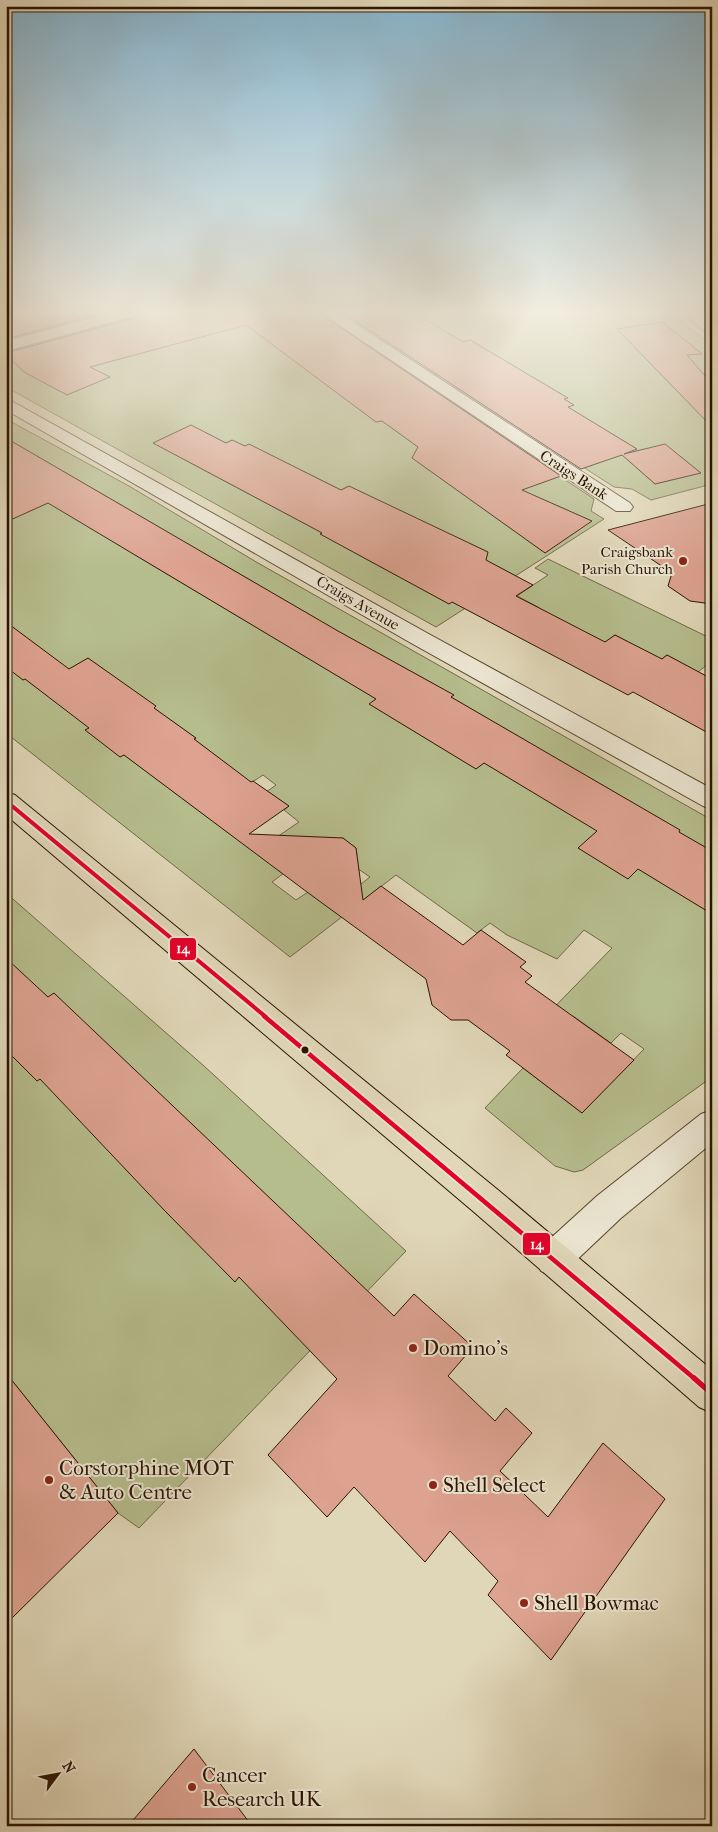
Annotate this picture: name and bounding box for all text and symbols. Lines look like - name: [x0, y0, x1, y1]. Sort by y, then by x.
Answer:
- street label: Craigs Bank: [537, 446, 612, 504]
- place label: Craigsbank Parish Church: [581, 543, 674, 578]
- marker: Craigsbank Parish Church: [677, 555, 689, 567]
- street label: Craigs Avenue: [313, 572, 403, 634]
- line badge: 14: [169, 937, 197, 961]
- text: 14: [176, 940, 190, 957]
- unlabelled marker: [300, 1045, 310, 1055]
- line badge: 14: [522, 1232, 551, 1256]
- text: 14: [530, 1236, 544, 1253]
- place label: Domino's: [423, 1336, 508, 1360]
- marker: Domino's: [407, 1342, 419, 1354]
- place label: Corstorphine MOT & Auto Centre: [59, 1456, 235, 1504]
- place label: Shell Select: [443, 1473, 546, 1497]
- marker: Corstorphine MOT & Auto Centre: [43, 1474, 55, 1486]
- marker: Shell Select: [427, 1479, 439, 1491]
- place label: Shell Bowmac: [534, 1591, 659, 1615]
- marker: Shell Bowmac: [518, 1597, 530, 1609]
- north arrow: [32, 1750, 82, 1800]
- text: N: [59, 1758, 79, 1777]
- place label: Cancer Research UK: [202, 1763, 323, 1811]
- marker: Cancer Research UK: [186, 1781, 198, 1793]

